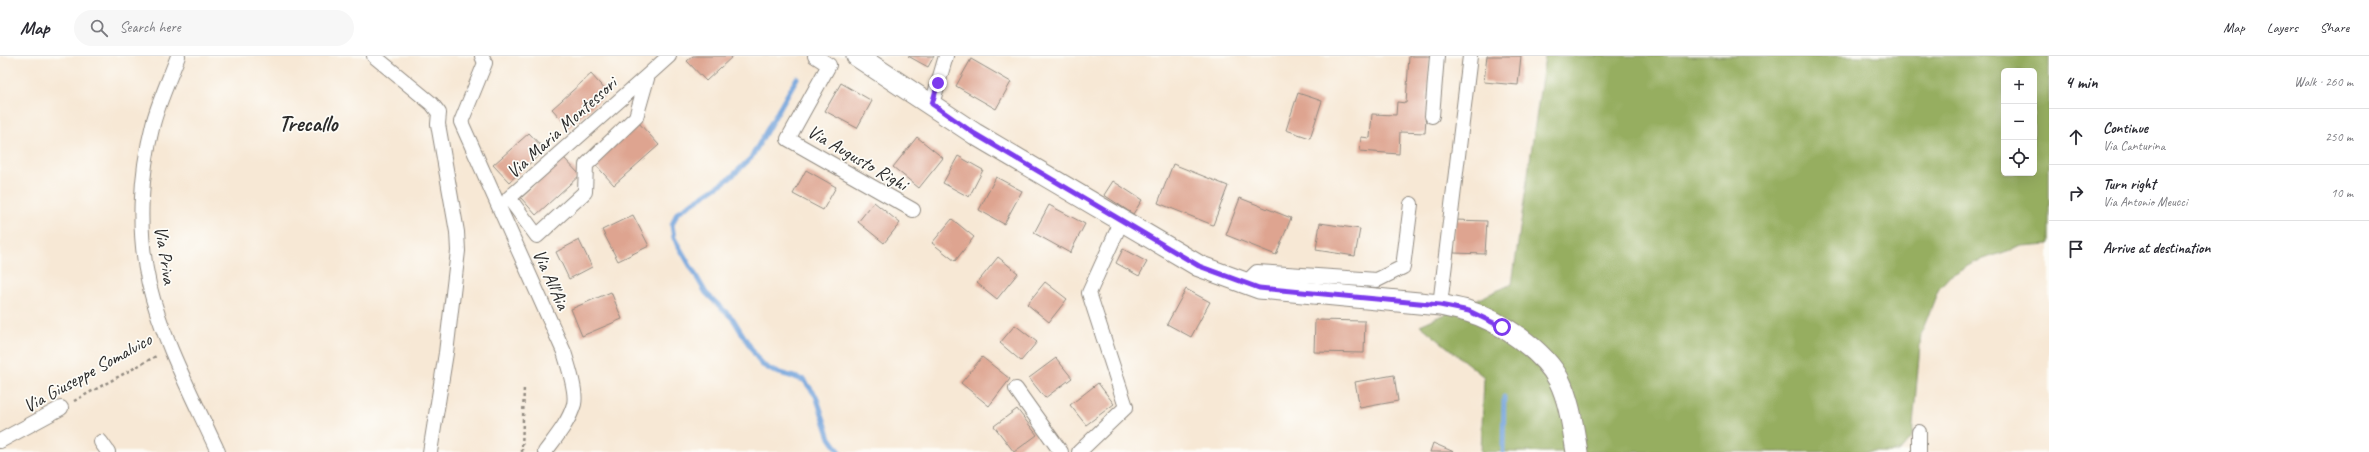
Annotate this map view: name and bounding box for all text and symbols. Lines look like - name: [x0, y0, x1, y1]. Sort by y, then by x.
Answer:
- search box: [74, 10, 354, 46]
- text: Map: [20, 16, 50, 40]
- icon: search: [88, 17, 110, 39]
- text: Search here: [120, 18, 181, 37]
- text: Map: [2223, 19, 2245, 36]
- text: Layers: [2267, 19, 2298, 36]
- text: Share: [2320, 19, 2349, 36]
- map controls: [2001, 68, 2037, 176]
- button: +: [2001, 68, 2037, 104]
- street label: Via Maria Montessori: [501, 70, 624, 184]
- text: 4 min: [2065, 72, 2098, 93]
- route end: [929, 74, 947, 92]
- text: Walk · 260 m: [2294, 74, 2353, 90]
- button: −: [2001, 104, 2037, 140]
- district label: Trecallo: [279, 109, 339, 138]
- street label: Via Augusto Righi: [803, 119, 914, 198]
- text: Continue: [2103, 119, 2148, 138]
- icon: ahead: [2065, 126, 2087, 148]
- text: 250 m: [2325, 129, 2353, 145]
- text: Via Canturina: [2103, 138, 2165, 154]
- button: locate: [2001, 140, 2037, 176]
- text: Turn right: [2103, 175, 2156, 194]
- icon: right: [2065, 182, 2087, 204]
- text: 10 m: [2331, 185, 2353, 201]
- text: Via Antonio Meucci: [2103, 194, 2187, 210]
- street label: Via Priva: [149, 224, 182, 288]
- icon: arrive: [2065, 238, 2087, 260]
- text: Arrive at destination: [2103, 239, 2210, 258]
- street label: Via All'Aia: [527, 245, 576, 315]
- route start: [1493, 318, 1511, 336]
- street label: Via Giuseppe Somalvico: [19, 327, 157, 418]

